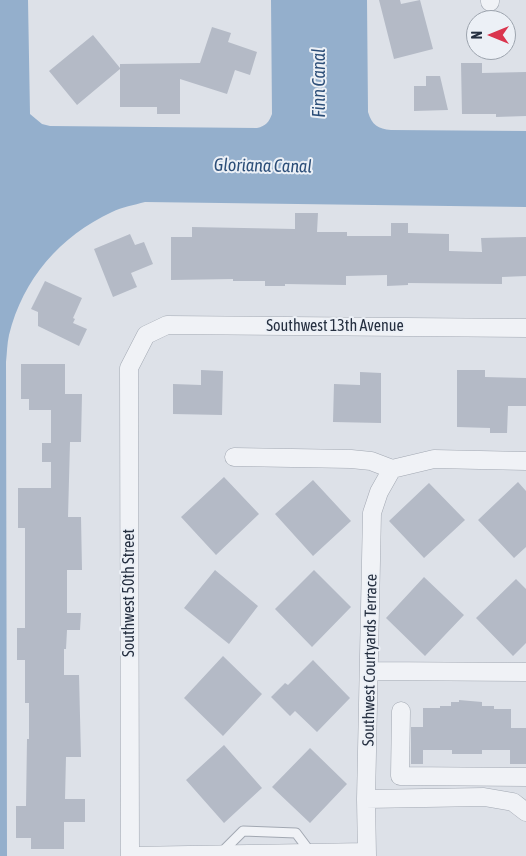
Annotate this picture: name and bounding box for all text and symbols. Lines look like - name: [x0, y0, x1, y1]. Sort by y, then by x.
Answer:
- north arrow: [466, 10, 516, 60]
- text: N: [469, 31, 485, 39]
- water label: Finn Canal: [308, 48, 330, 118]
- water label: Gloriana Canal: [214, 154, 312, 178]
- street label: Southwest 13th Avenue: [266, 316, 404, 336]
- street label: Southwest 50th Street: [119, 529, 139, 657]
- street label: Southwest Courtyards Terrace: [359, 574, 381, 746]

